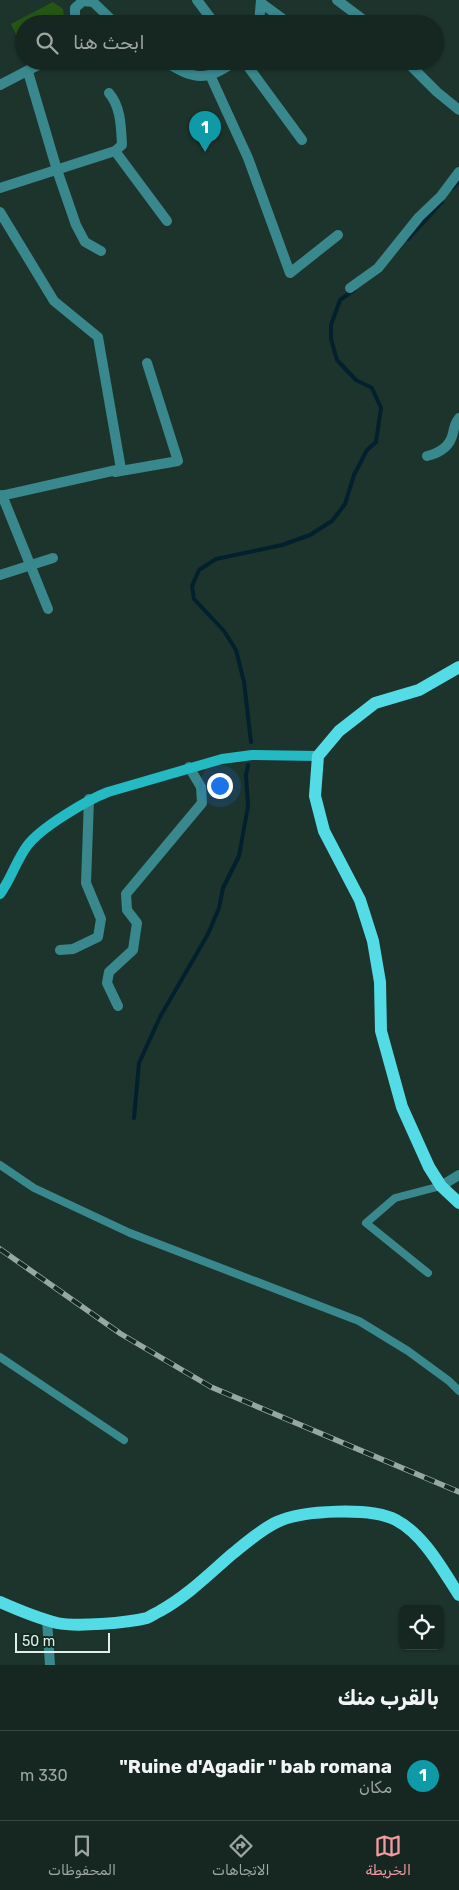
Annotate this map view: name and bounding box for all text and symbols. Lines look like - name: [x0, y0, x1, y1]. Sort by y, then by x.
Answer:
- search box: [15, 15, 444, 70]
- icon: search: [33, 29, 61, 57]
- text: ابحث هنا: [73, 31, 145, 54]
- pin: 1: [189, 111, 221, 152]
- your location: [207, 773, 233, 799]
- map controls: [399, 1605, 444, 1650]
- button: locate: [399, 1605, 444, 1650]
- scale bar: [15, 1630, 110, 1653]
- text: 50 m: [22, 1633, 55, 1650]
- text: بالقرب منك: [338, 1685, 439, 1710]
- text: Ruine d'Agadir " bab romana": [119, 1755, 392, 1778]
- text: 330 m: [20, 1766, 68, 1785]
- text: 1: [419, 1766, 427, 1785]
- text: مكان: [359, 1778, 392, 1797]
- tab: المحفوظات: [48, 1832, 116, 1879]
- tab: الاتجاهات: [212, 1832, 269, 1879]
- tab: الخريطة: [365, 1832, 411, 1879]

